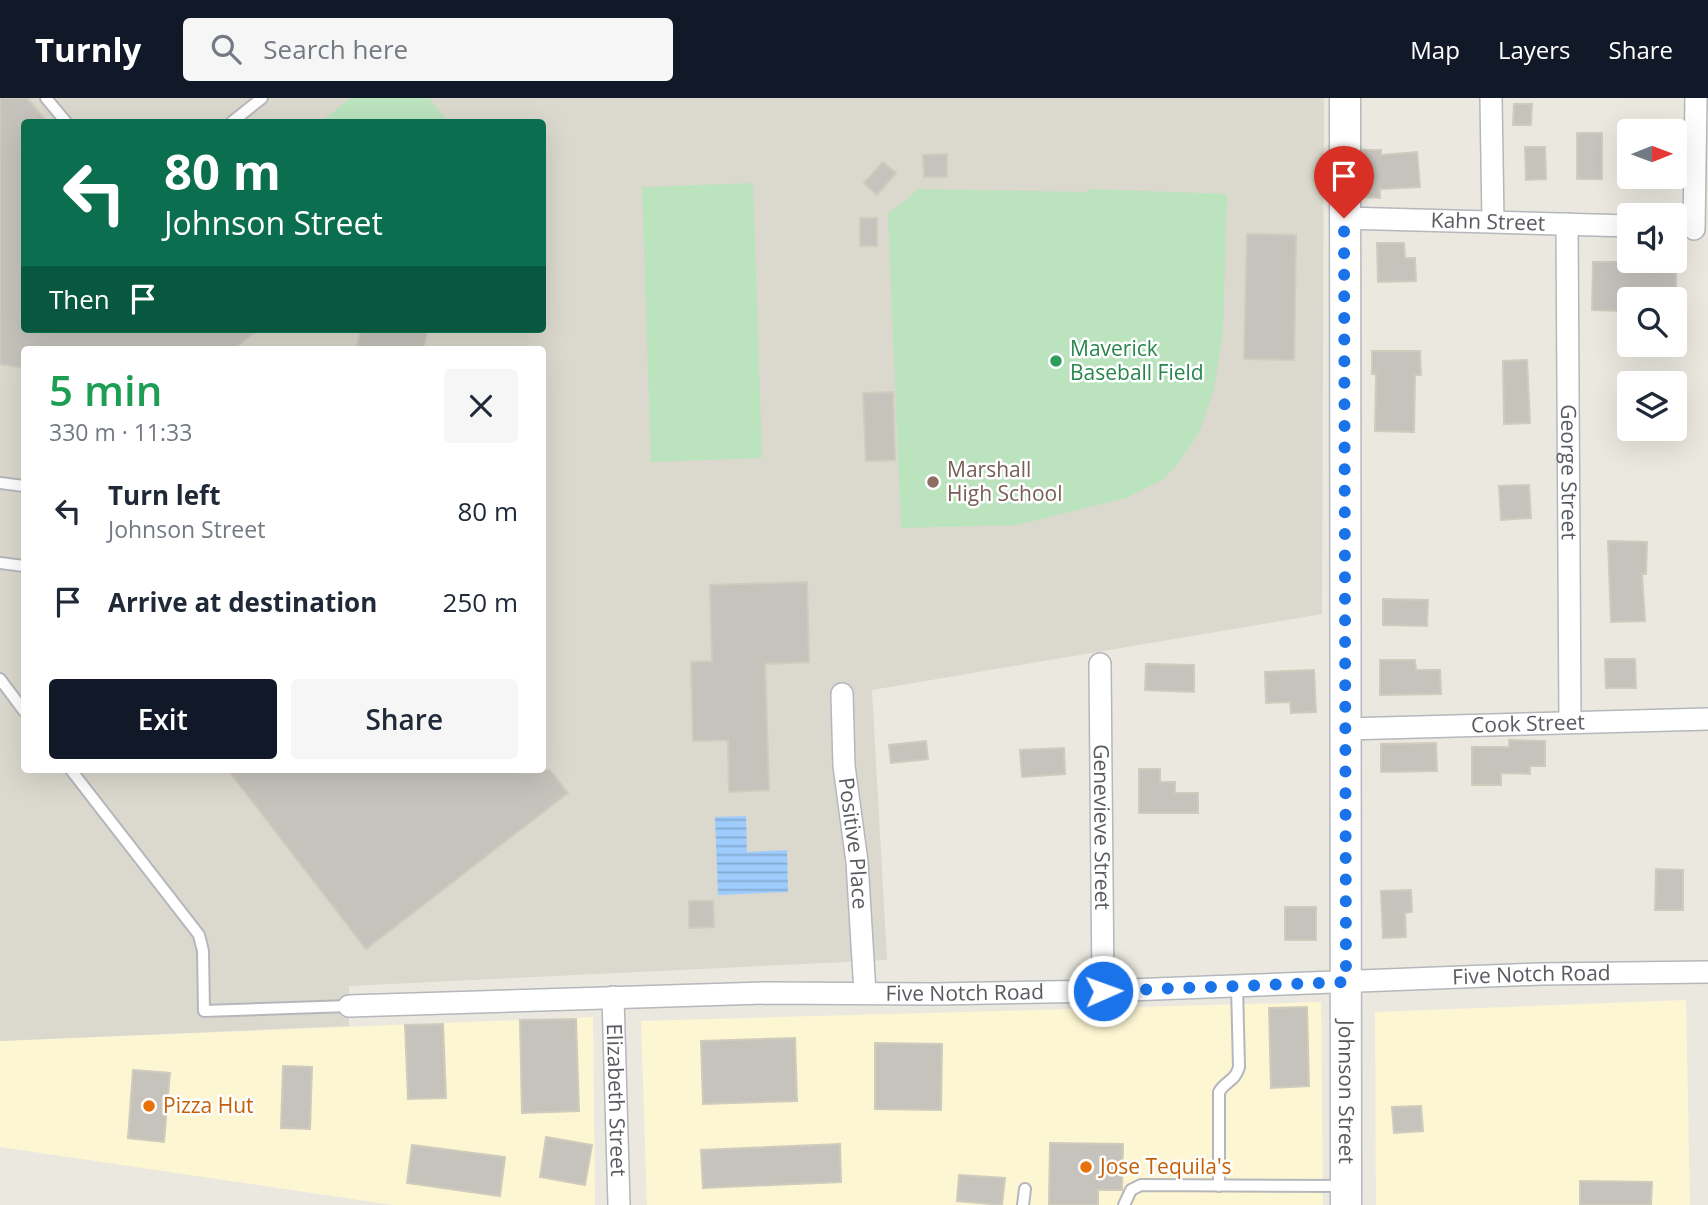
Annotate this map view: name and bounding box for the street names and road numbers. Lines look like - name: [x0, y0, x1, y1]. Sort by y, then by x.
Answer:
- street label: Kahn Street: [1430, 205, 1546, 237]
- street label: George Street: [1555, 404, 1584, 540]
- street label: Cook Street: [1471, 707, 1585, 739]
- street label: Genevieve Street: [1088, 744, 1117, 910]
- street label: Positive Place: [833, 776, 875, 910]
- street label: Five Notch Road: [1452, 958, 1611, 990]
- street label: Five Notch Road: [885, 977, 1044, 1007]
- street label: Johnson Street: [1333, 1018, 1361, 1164]
- street label: Elizabeth Street: [601, 1023, 633, 1177]

